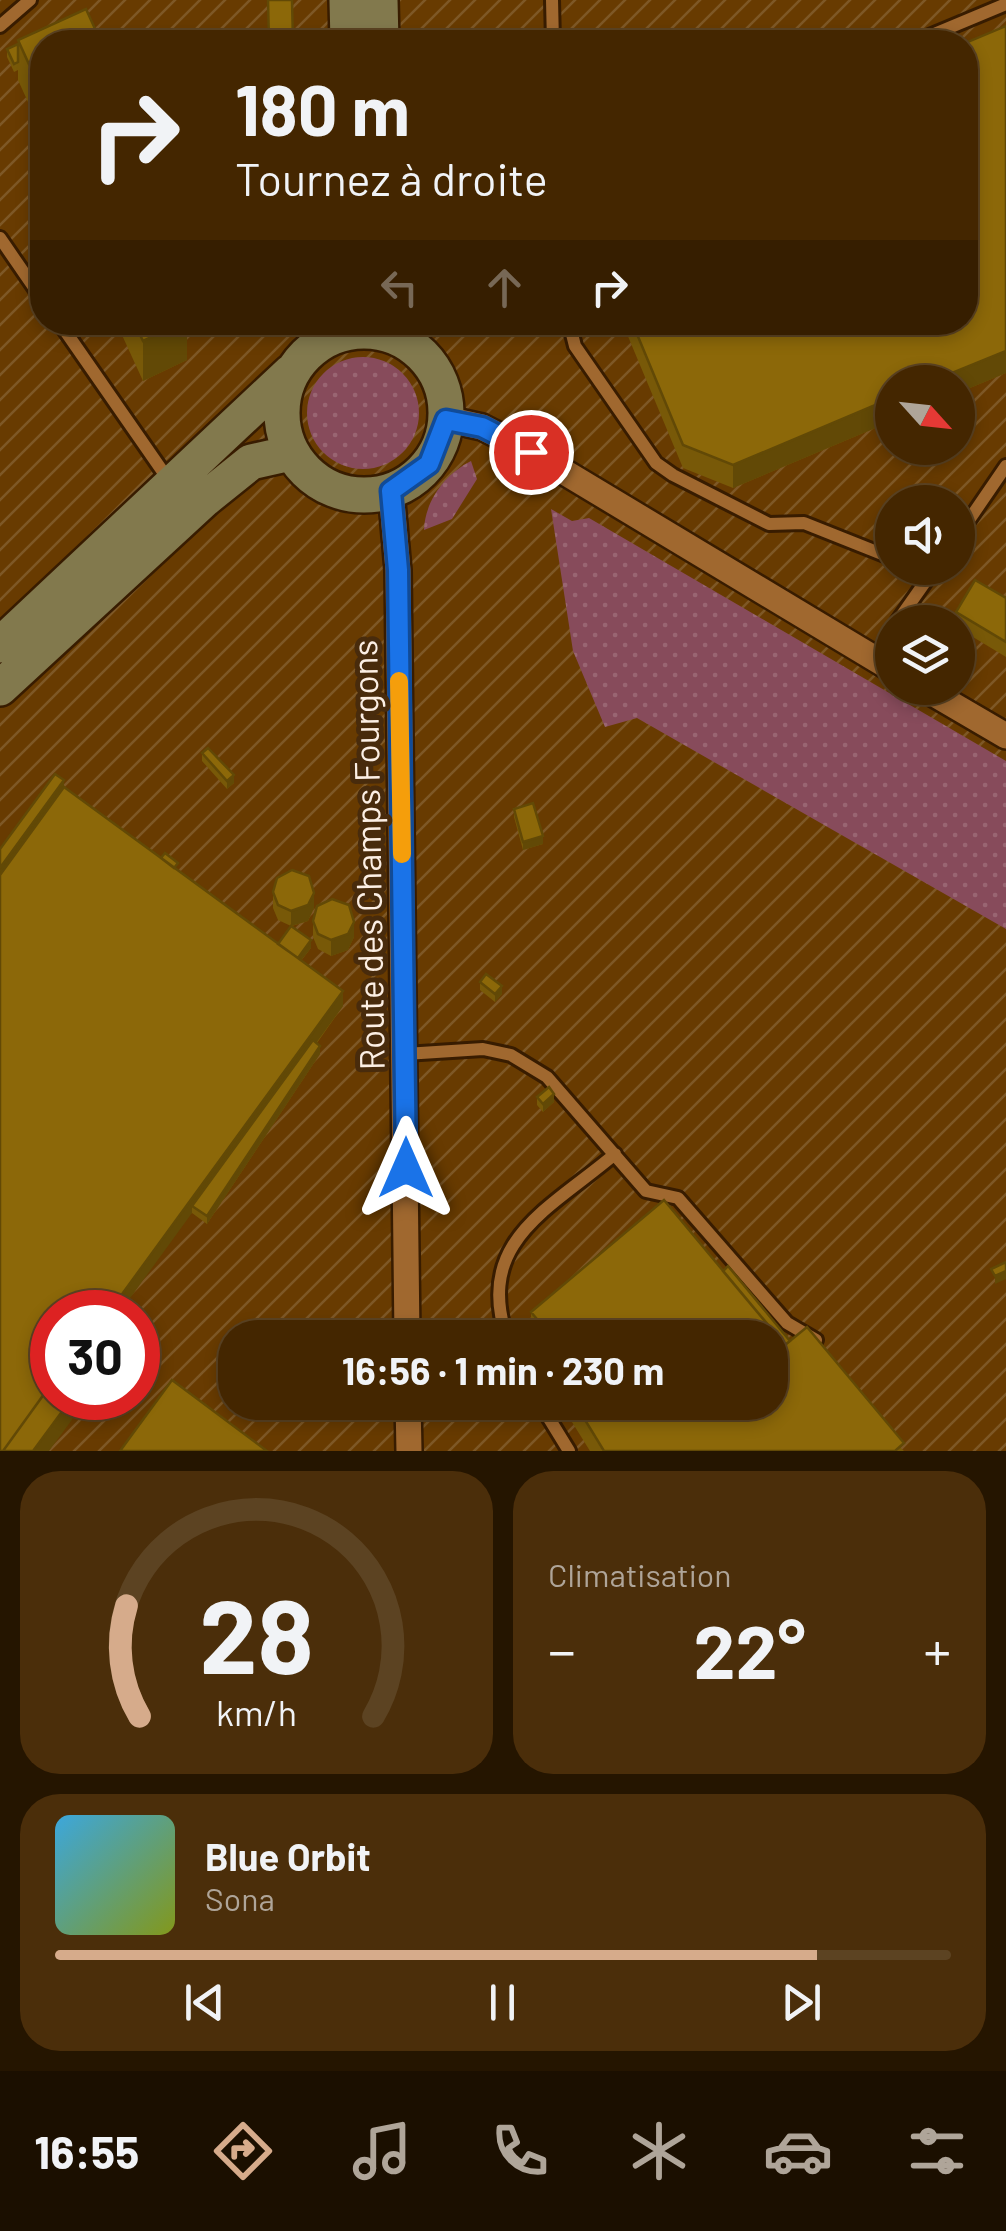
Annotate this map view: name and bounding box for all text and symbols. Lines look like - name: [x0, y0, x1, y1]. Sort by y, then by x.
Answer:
- text: 180 m: [235, 66, 410, 150]
- icon: right: [70, 70, 200, 200]
- text: Tournez à droite: [235, 151, 548, 205]
- icon: left: [372, 260, 427, 315]
- icon: ahead: [477, 260, 532, 315]
- icon: right: [582, 260, 637, 315]
- north arrow: [875, 365, 975, 465]
- map controls: [875, 365, 975, 705]
- pin: [489, 410, 574, 495]
- icon: arrive: [504, 425, 559, 480]
- button: sound: [875, 485, 975, 585]
- button: layers: [875, 605, 975, 705]
- street label: Route des Champs Fourgons: [342, 639, 392, 1071]
- position arrow: [354, 1116, 458, 1220]
- speed limit sign: 30: [30, 1290, 160, 1420]
- text: 16:56 · 1 min · 230 m: [342, 1347, 664, 1393]
- text: Climatisation: [548, 1555, 732, 1593]
- text: 28: [199, 1570, 314, 1695]
- text: 22°: [693, 1604, 806, 1694]
- text: −: [548, 1616, 576, 1682]
- text: +: [923, 1616, 951, 1682]
- text: km/h: [216, 1690, 297, 1733]
- text: Blue Orbit: [205, 1833, 371, 1879]
- text: Sona: [205, 1879, 275, 1917]
- icon: previous: [177, 1975, 232, 2030]
- icon: pause: [475, 1975, 530, 2030]
- icon: next: [774, 1975, 829, 2030]
- icon: directions: [208, 2116, 278, 2186]
- icon: music: [347, 2116, 417, 2186]
- icon: phone: [485, 2116, 555, 2186]
- icon: climate: [624, 2116, 694, 2186]
- icon: car: [763, 2116, 833, 2186]
- icon: filters: [902, 2116, 972, 2186]
- text: 16:55: [34, 2124, 139, 2178]

